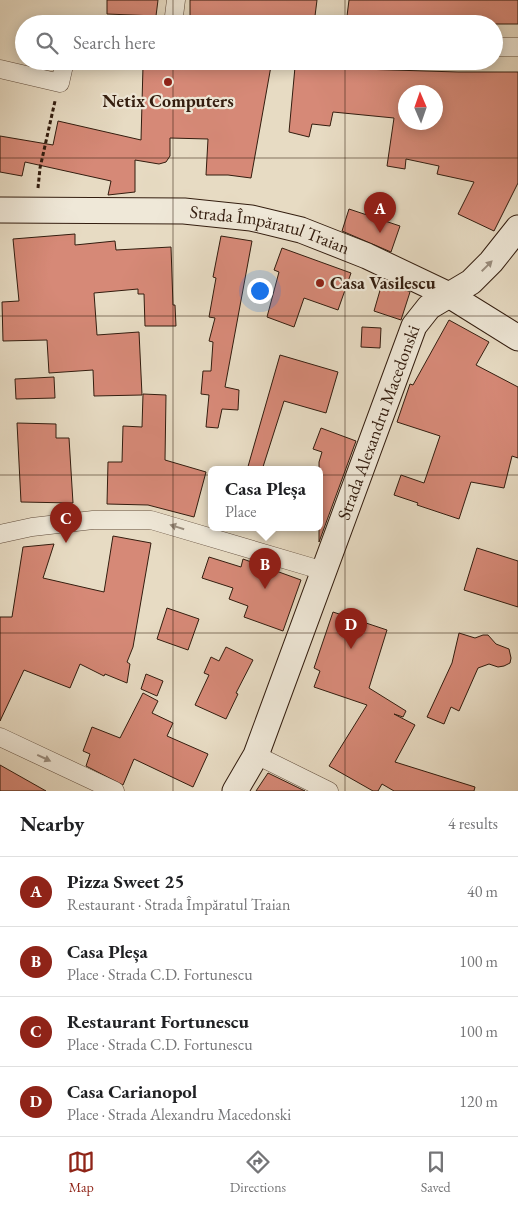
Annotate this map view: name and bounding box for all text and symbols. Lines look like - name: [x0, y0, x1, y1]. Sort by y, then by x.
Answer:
- search box: [15, 15, 503, 70]
- icon: search: [33, 29, 61, 57]
- text: Search here: [73, 30, 155, 55]
- marker: Netix Computers: [162, 76, 174, 88]
- north arrow: [398, 85, 443, 130]
- place label: Netix Computers: [102, 89, 234, 112]
- pin: A: [364, 192, 396, 233]
- street label: Strada Împăratul Traian: [189, 200, 354, 259]
- one-way arrow: [481, 260, 493, 272]
- place label: Casa Vasilescu: [330, 271, 436, 294]
- marker: Casa Vasilescu: [314, 277, 326, 289]
- your location: [247, 278, 273, 304]
- street label: Strada Alexandru Macedonski: [332, 321, 425, 523]
- popup: [208, 466, 323, 531]
- text: Casa Pleșa: [225, 476, 306, 501]
- text: Place: [225, 501, 257, 522]
- pin: C: [50, 502, 82, 543]
- one-way arrow: [169, 523, 184, 531]
- pin: B: [249, 548, 281, 589]
- pin: D: [335, 608, 367, 649]
- one-way arrow: [37, 754, 51, 762]
- text: Nearby: [20, 810, 84, 837]
- text: 4 results: [448, 813, 498, 834]
- text: Pizza Sweet 25: [67, 869, 184, 894]
- text: A: [30, 881, 42, 902]
- text: 40 m: [467, 881, 498, 902]
- text: Restaurant · Strada Împăratul Traian: [67, 894, 290, 915]
- text: Casa Pleșa: [67, 939, 148, 964]
- text: B: [31, 951, 41, 972]
- text: 100 m: [459, 951, 498, 972]
- text: Place · Strada C.D. Fortunescu: [67, 964, 253, 985]
- text: Restaurant Fortunescu: [67, 1009, 249, 1034]
- text: C: [30, 1021, 42, 1042]
- text: 100 m: [459, 1021, 498, 1042]
- text: Place · Strada C.D. Fortunescu: [67, 1034, 253, 1055]
- text: Casa Carianopol: [67, 1079, 197, 1104]
- text: D: [30, 1091, 42, 1112]
- text: 120 m: [459, 1091, 498, 1112]
- text: Place · Strada Alexandru Macedonski: [67, 1104, 291, 1125]
- tab: Map: [67, 1148, 95, 1196]
- tab: Directions: [230, 1148, 286, 1196]
- tab: Saved: [421, 1148, 451, 1196]

